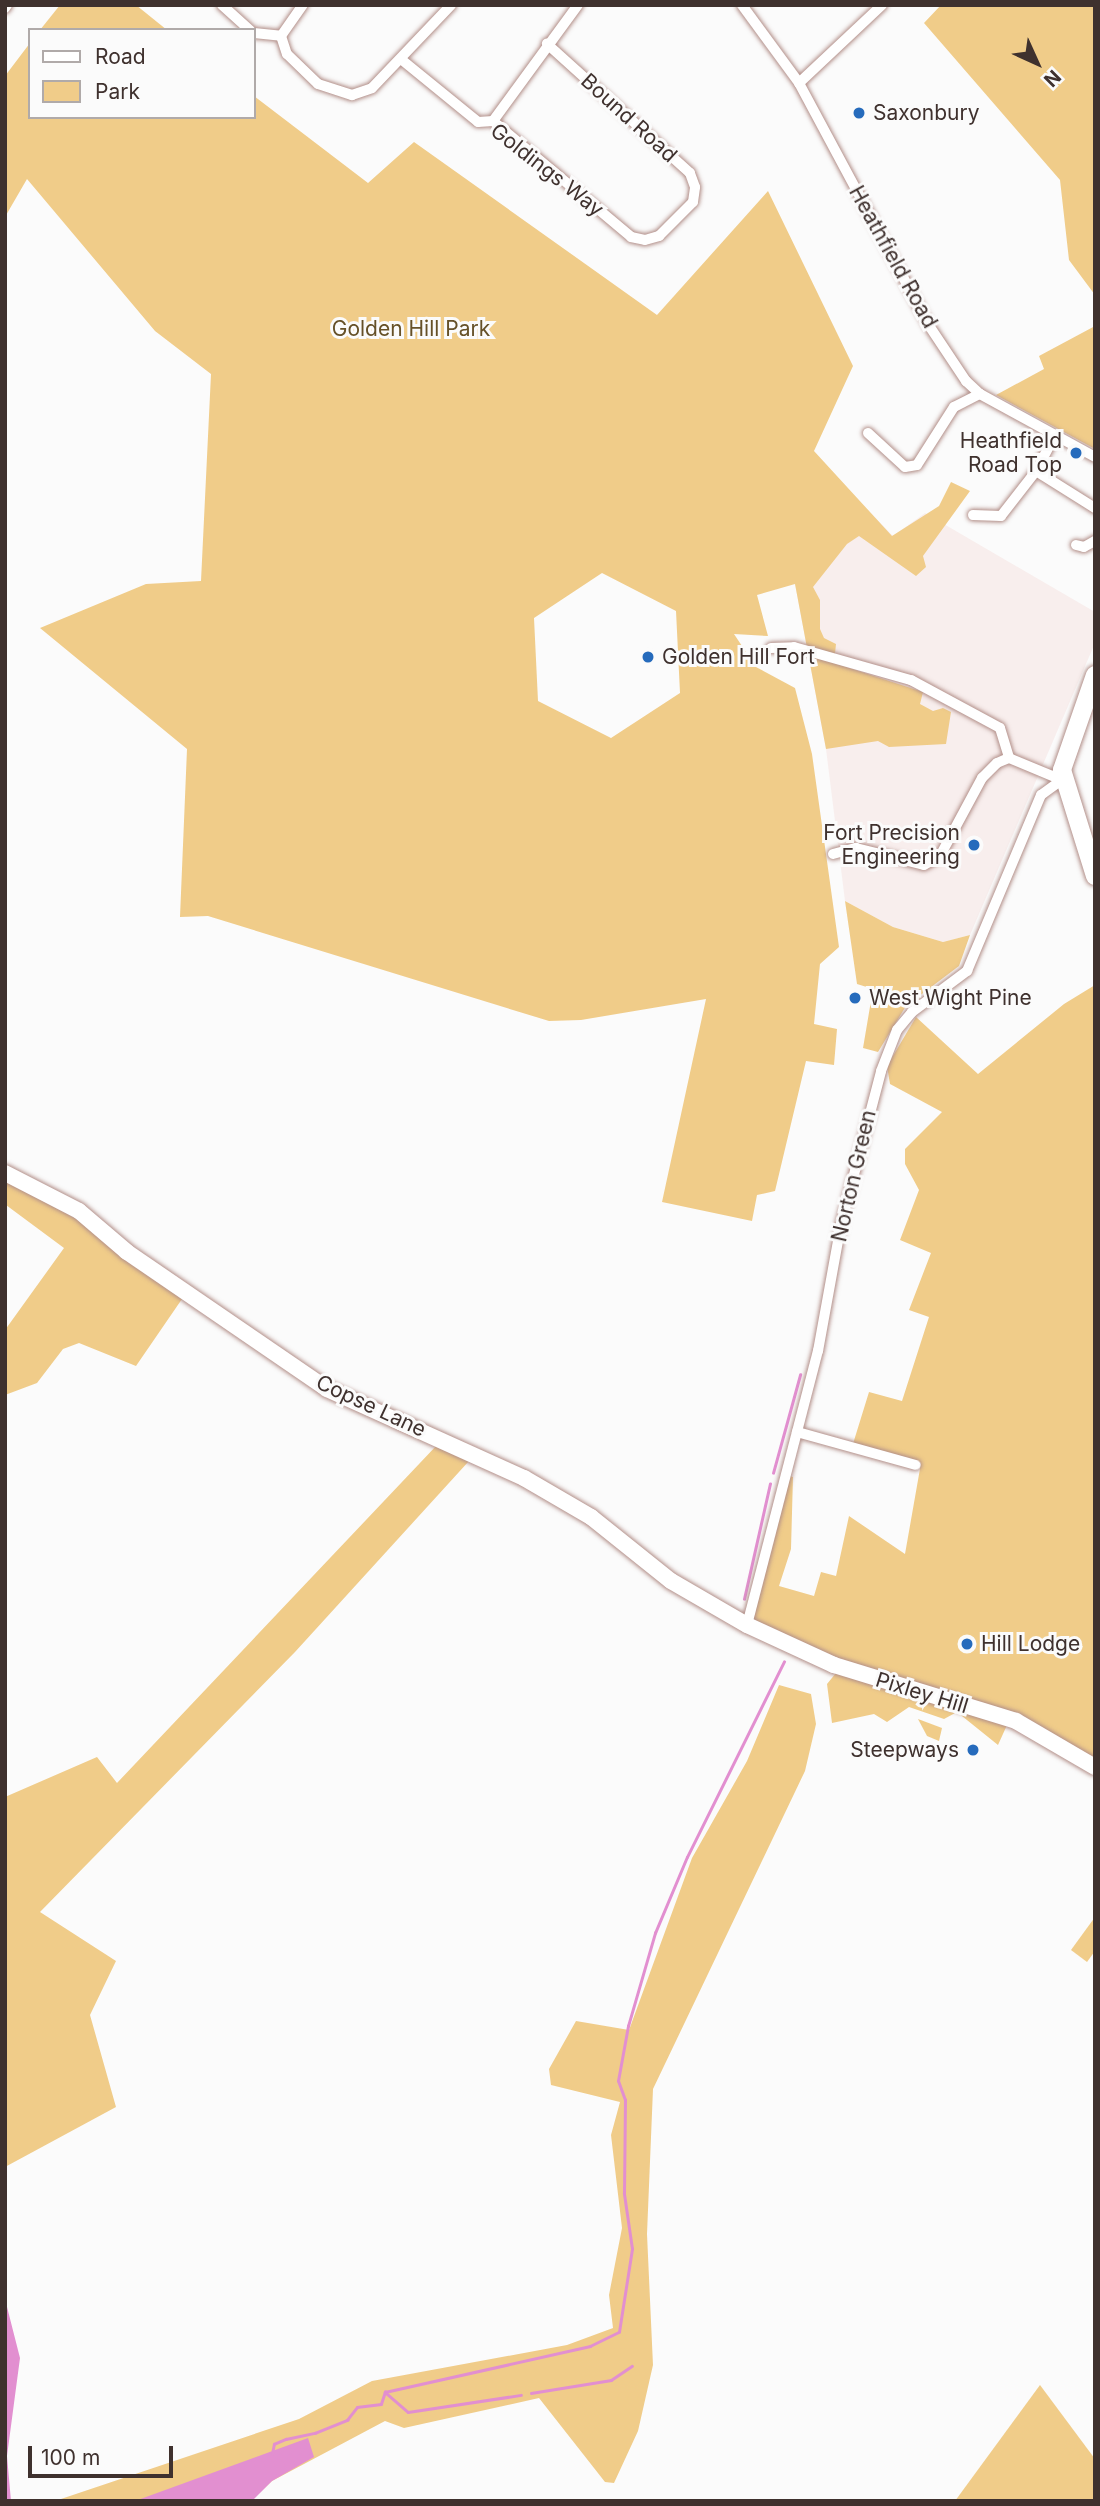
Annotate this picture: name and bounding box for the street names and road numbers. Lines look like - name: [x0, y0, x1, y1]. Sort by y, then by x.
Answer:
- street label: Bound Road: [576, 68, 682, 168]
- street label: Goldings Way: [485, 118, 609, 222]
- street label: Heathfield Road: [844, 181, 942, 333]
- street label: Norton Green: [827, 1108, 881, 1244]
- street label: Copse Lane: [312, 1370, 430, 1442]
- street label: Pixley Hill: [873, 1667, 971, 1719]

